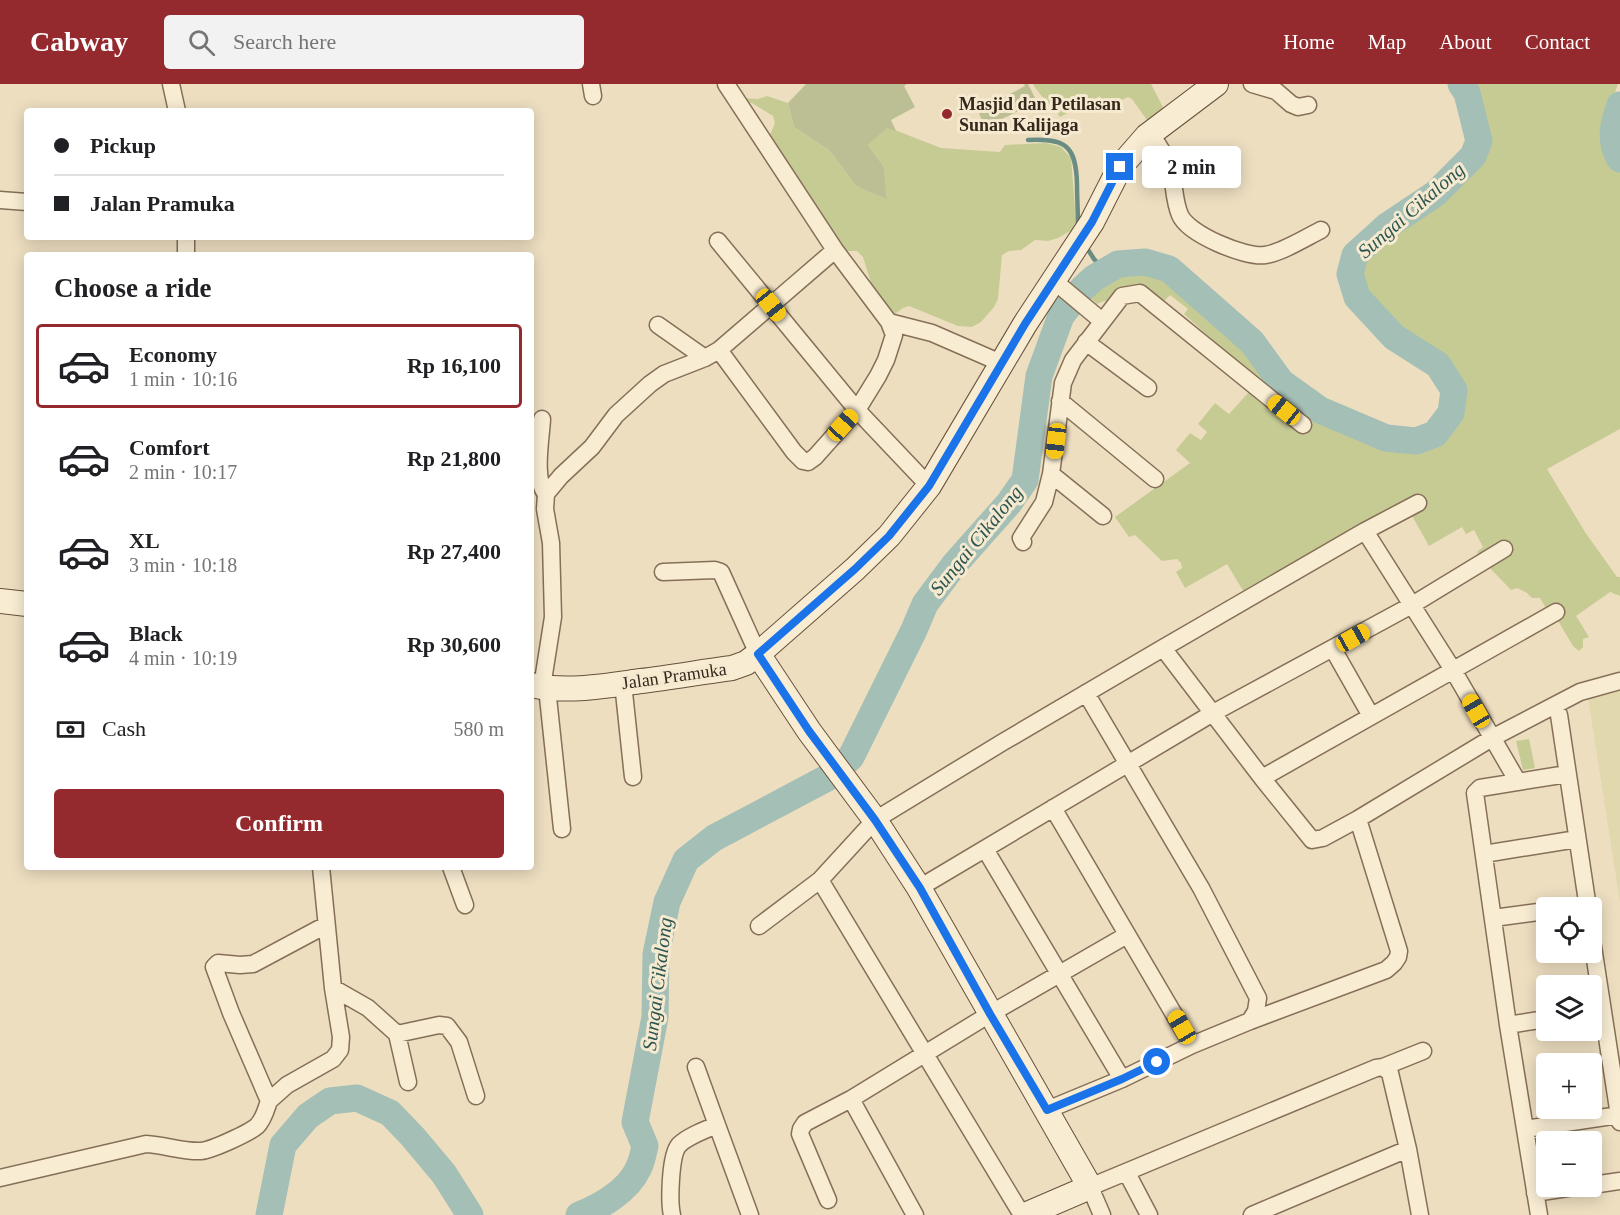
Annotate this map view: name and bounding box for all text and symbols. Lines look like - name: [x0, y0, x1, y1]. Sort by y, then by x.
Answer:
- search box: [164, 15, 584, 69]
- text: Cabway: [30, 26, 128, 57]
- icon: search: [185, 26, 218, 59]
- text: Search here: [233, 29, 336, 54]
- text: Home: [1283, 30, 1335, 54]
- text: Map: [1368, 30, 1406, 54]
- text: About: [1439, 30, 1492, 54]
- text: Contact: [1525, 30, 1590, 54]
- place label: Masjid dan Petilasan Sunan Kalijaga: [959, 94, 1121, 135]
- marker: Masjid dan Petilasan Sunan Kalijaga: [940, 107, 954, 121]
- text: Pickup: [90, 133, 156, 158]
- callout: 2 min: [1141, 146, 1240, 188]
- route end: [1106, 153, 1133, 180]
- text: 2 min: [1167, 156, 1216, 178]
- water label: Sungai Cikalong: [1353, 158, 1469, 263]
- text: Jalan Pramuka: [90, 191, 235, 216]
- text: Choose a ride: [54, 273, 212, 303]
- car: [753, 285, 789, 325]
- icon: car: [57, 339, 111, 393]
- text: Economy: [129, 342, 217, 367]
- text: Rp 16,100: [407, 353, 501, 378]
- text: 1 min · 10:16: [129, 368, 237, 390]
- car: [1264, 392, 1304, 428]
- car: [824, 406, 862, 444]
- car: [1045, 422, 1067, 460]
- icon: car: [57, 432, 111, 486]
- text: Comfort: [129, 435, 210, 460]
- text: Rp 21,800: [407, 446, 501, 471]
- text: 2 min · 10:17: [129, 461, 237, 483]
- water label: Sungai Cikalong: [925, 481, 1027, 600]
- icon: car: [57, 525, 111, 579]
- text: XL: [129, 528, 160, 553]
- text: Rp 27,400: [407, 539, 501, 564]
- text: 3 min · 10:18: [129, 554, 237, 576]
- icon: car: [57, 618, 111, 672]
- text: Black: [129, 621, 183, 646]
- car: [1333, 621, 1373, 655]
- text: Rp 30,600: [407, 632, 501, 657]
- text: 4 min · 10:19: [129, 647, 237, 669]
- street label: Jalan Pramuka: [620, 659, 728, 693]
- car: [1459, 691, 1493, 731]
- icon: cash: [54, 713, 87, 746]
- text: Cash: [102, 716, 146, 741]
- text: 580 m: [453, 718, 504, 740]
- button: Confirm: [54, 789, 504, 858]
- map controls: [1536, 897, 1602, 1197]
- button: locate: [1536, 897, 1602, 963]
- water label: Sungai Cikalong: [638, 916, 677, 1052]
- button: layers: [1536, 975, 1602, 1041]
- car: [1165, 1007, 1199, 1047]
- route start: [1143, 1048, 1170, 1075]
- button: +: [1536, 1053, 1602, 1119]
- button: −: [1536, 1131, 1602, 1197]

